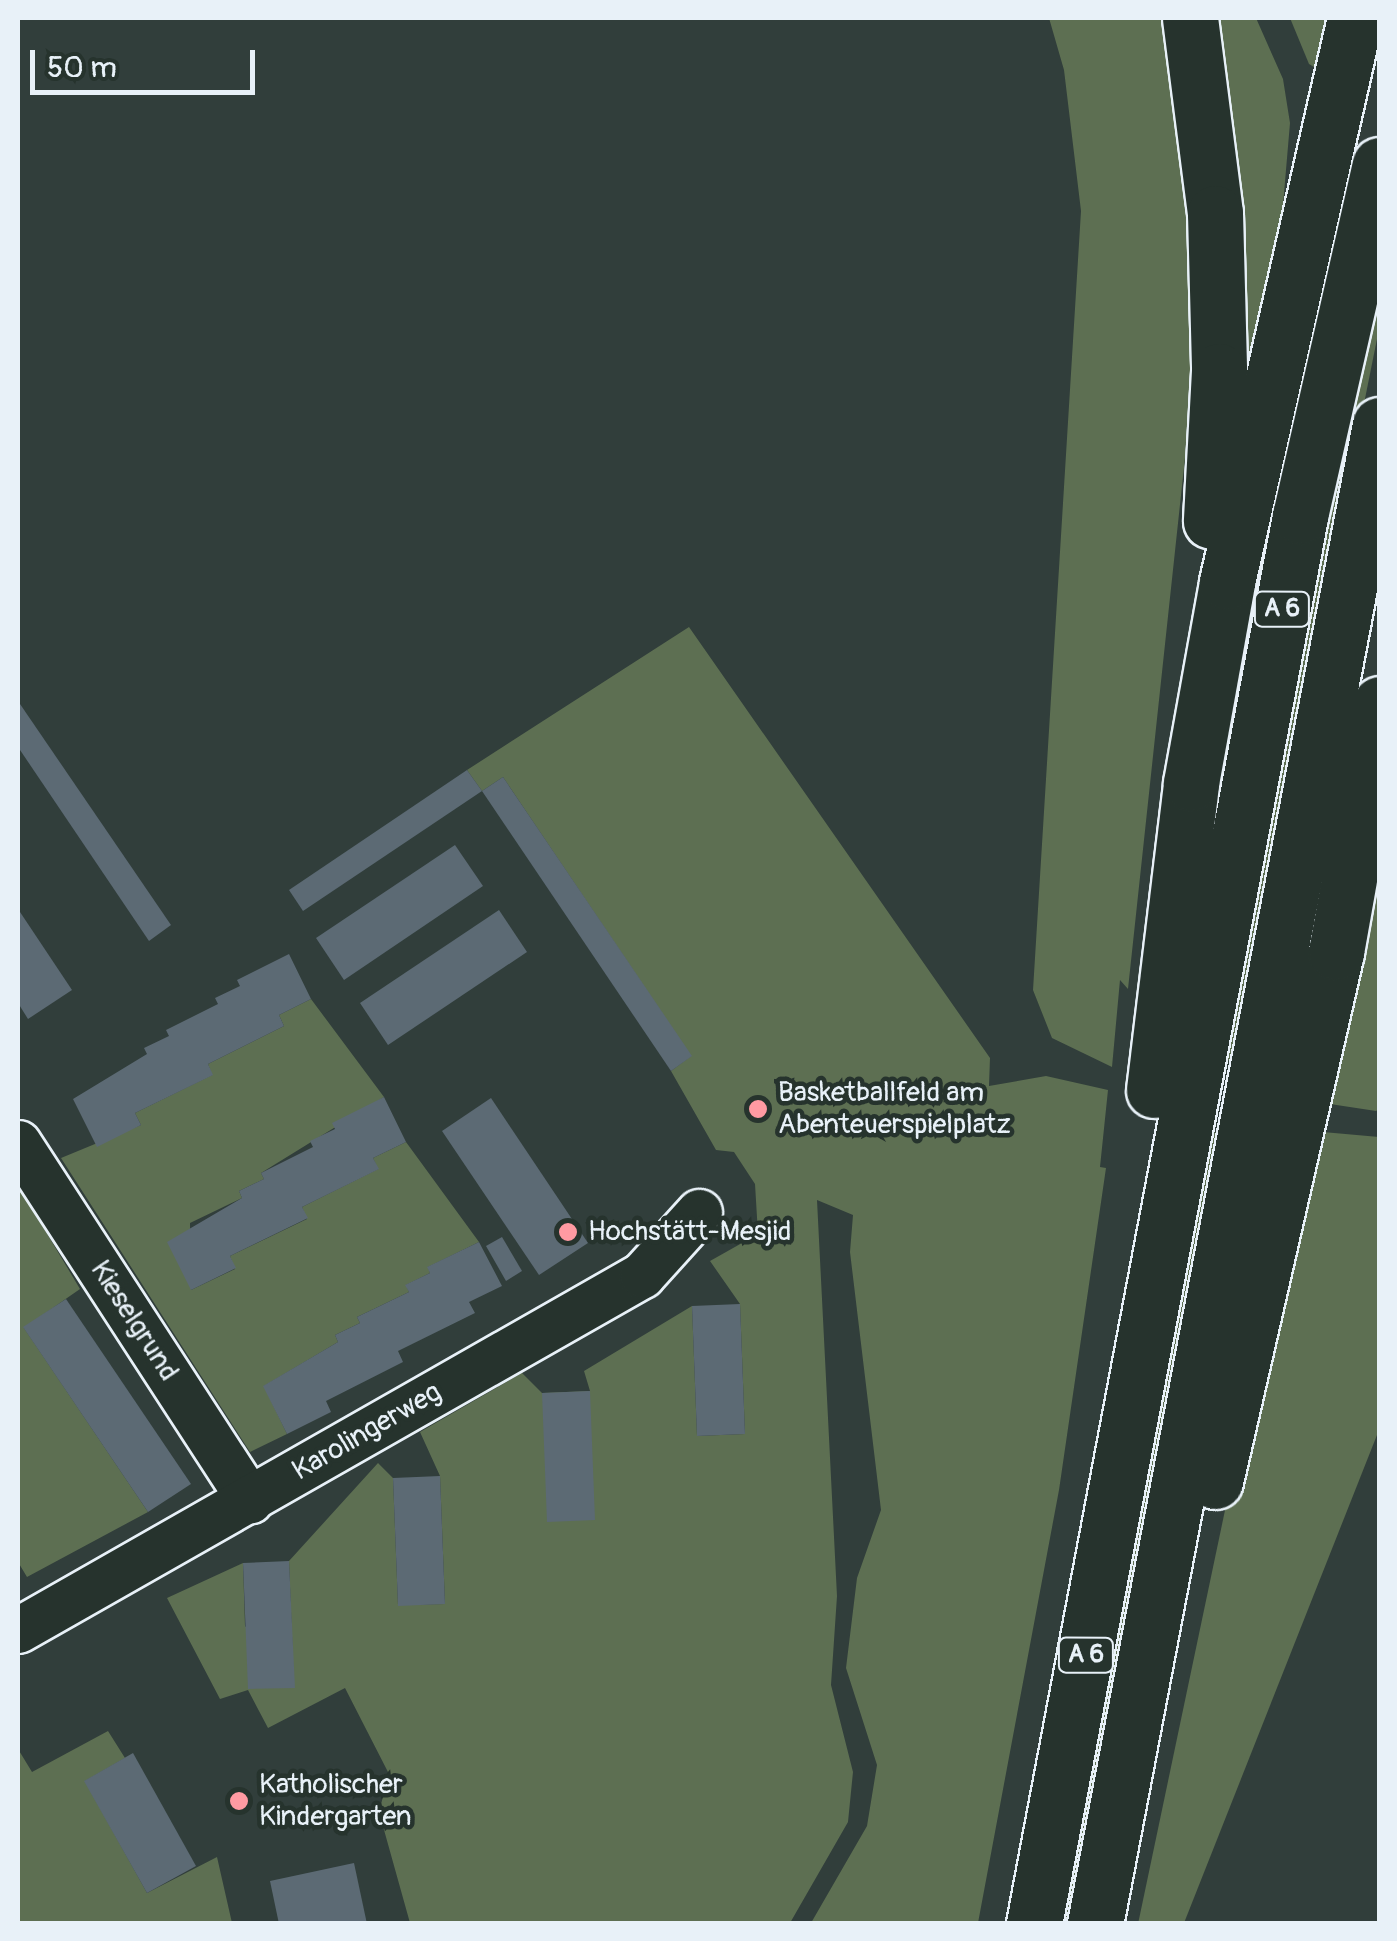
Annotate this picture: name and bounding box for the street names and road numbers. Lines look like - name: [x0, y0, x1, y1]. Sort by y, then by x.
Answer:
- road number: A 6: [1252, 589, 1312, 629]
- street label: Kieselgrund: [83, 1255, 185, 1387]
- street label: Karolingerweg: [287, 1376, 447, 1488]
- road number: A 6: [1056, 1635, 1116, 1675]

